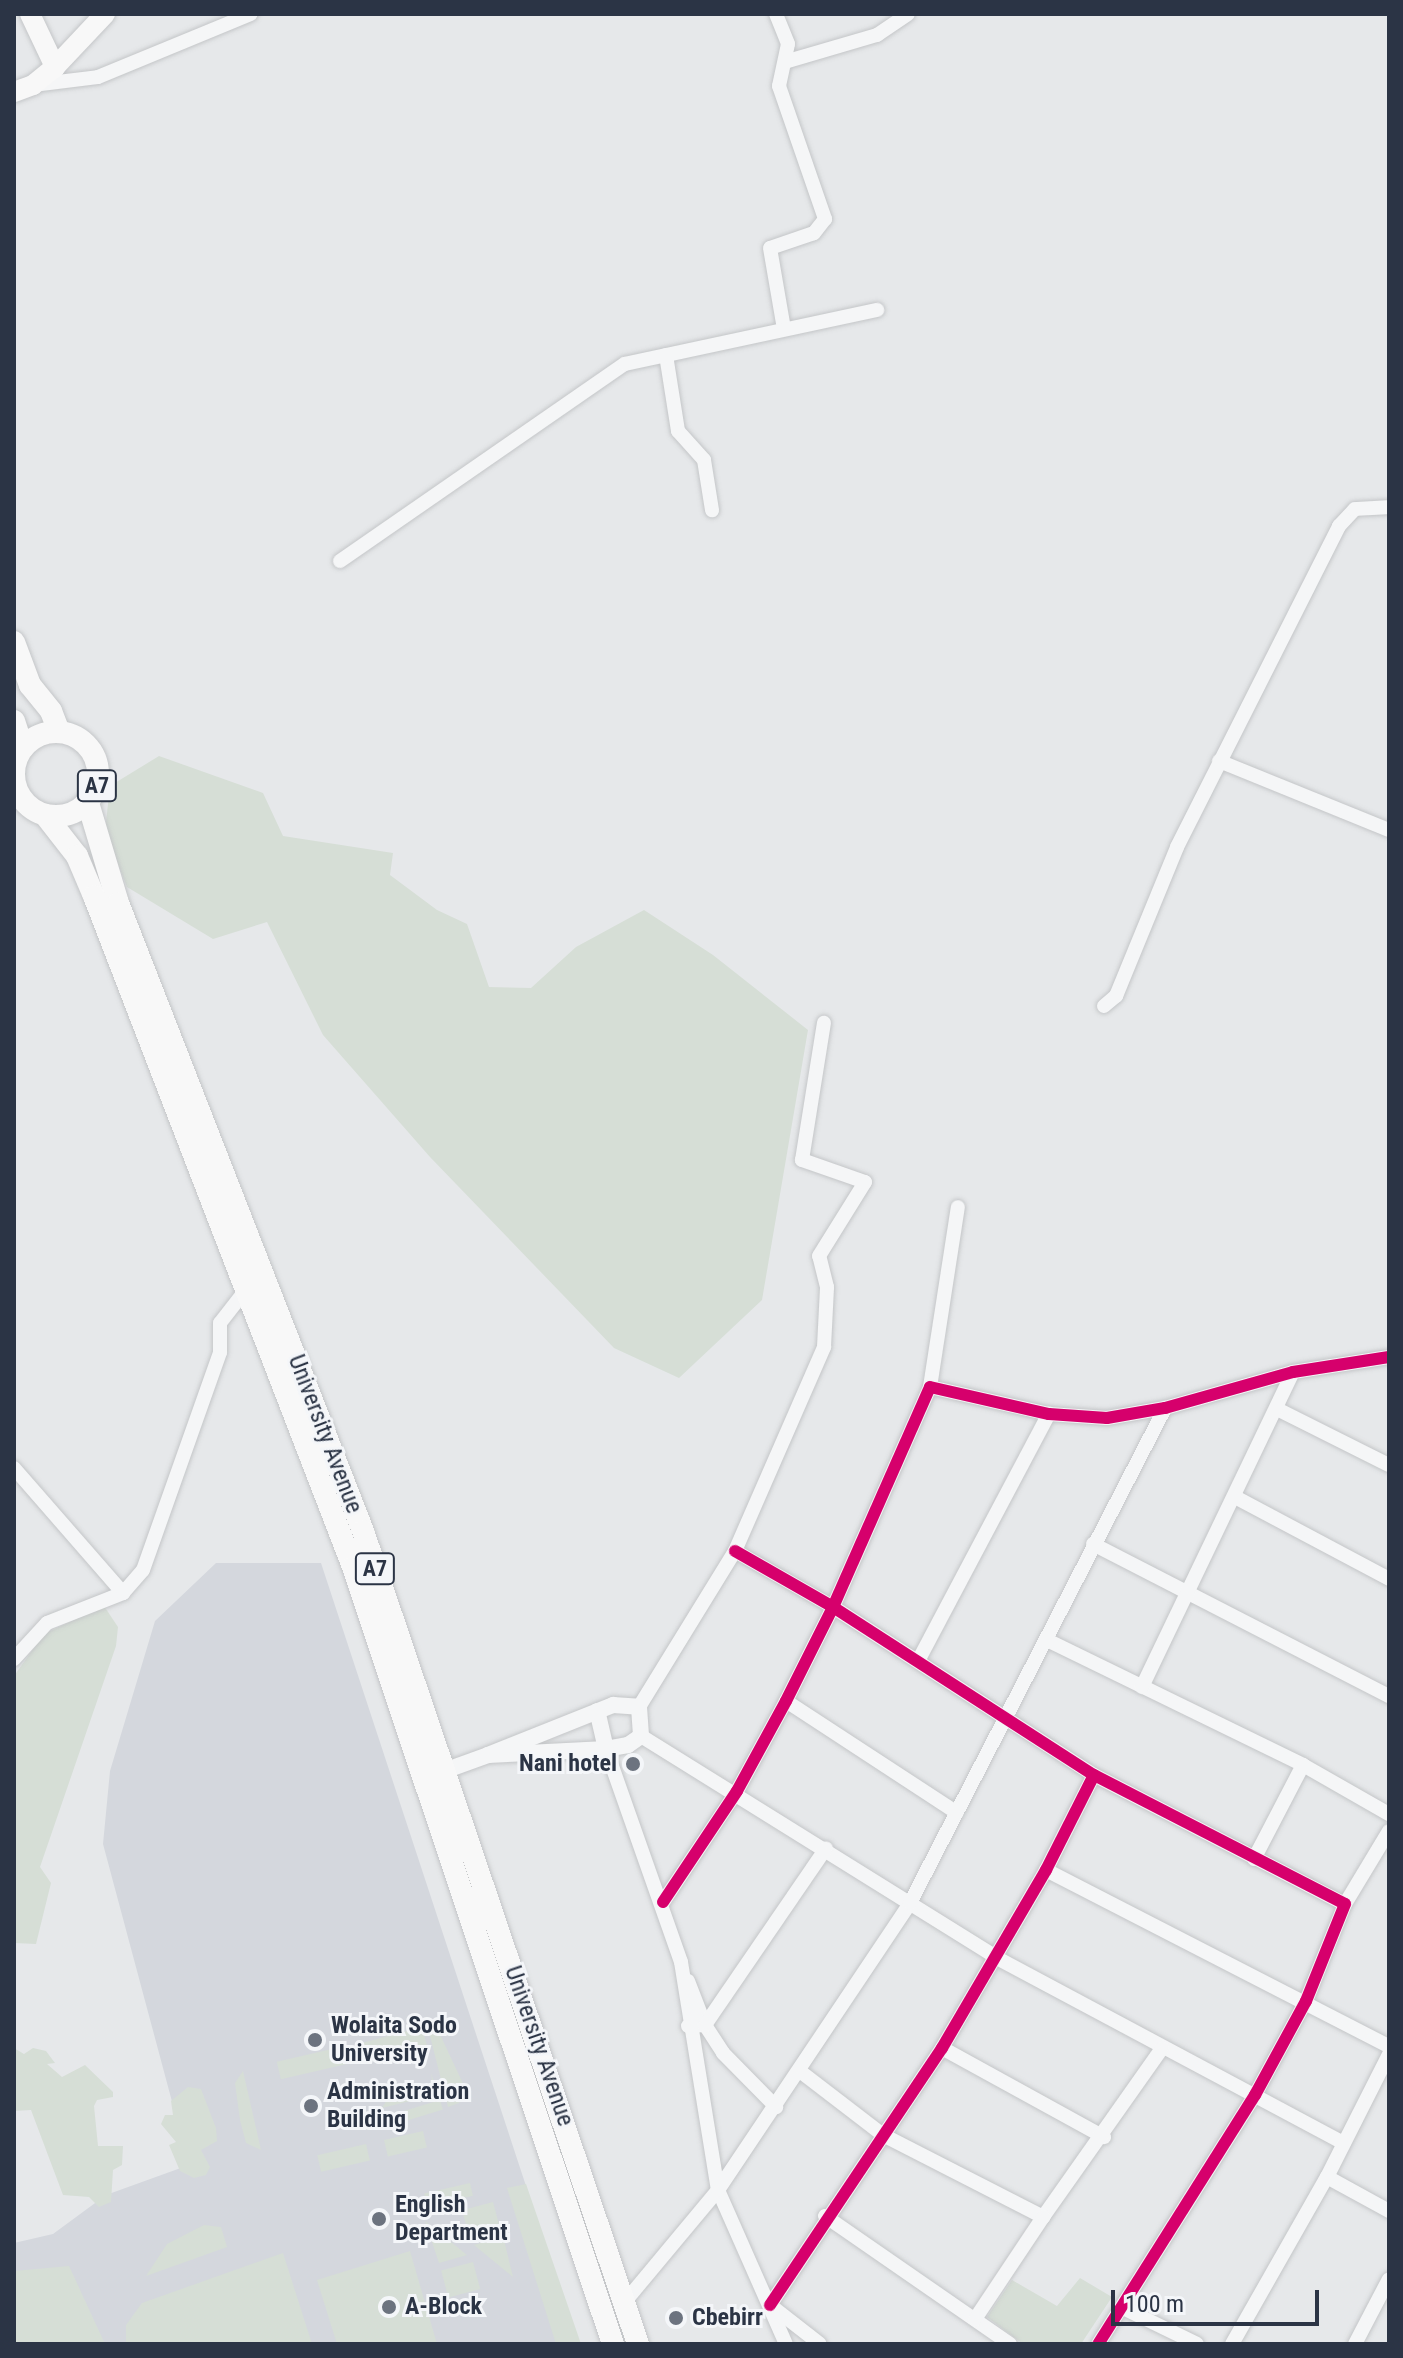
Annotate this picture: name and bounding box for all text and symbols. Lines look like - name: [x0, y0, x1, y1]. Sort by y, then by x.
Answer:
- road number: A7: [75, 768, 119, 804]
- street label: University Avenue: [282, 1351, 368, 1517]
- road number: A7: [353, 1551, 397, 1587]
- place label: Nani hotel: [519, 1750, 617, 1778]
- marker: Nani hotel: [624, 1755, 642, 1773]
- street label: University Avenue: [498, 1962, 580, 2130]
- place label: Wolaita Sodo University: [331, 2012, 457, 2068]
- marker: Wolaita Sodo University: [306, 2031, 324, 2049]
- place label: Administration Building: [327, 2078, 469, 2134]
- marker: Administration Building: [302, 2097, 320, 2115]
- place label: English Department: [395, 2191, 508, 2247]
- marker: English Department: [370, 2210, 388, 2228]
- scale bar: [1115, 2274, 1323, 2324]
- text: 100 m: [1125, 2290, 1184, 2318]
- place label: A-Block: [405, 2293, 482, 2321]
- marker: A-Block: [380, 2298, 398, 2316]
- place label: Cbebirr: [692, 2304, 763, 2332]
- marker: Cbebirr: [667, 2309, 685, 2327]

